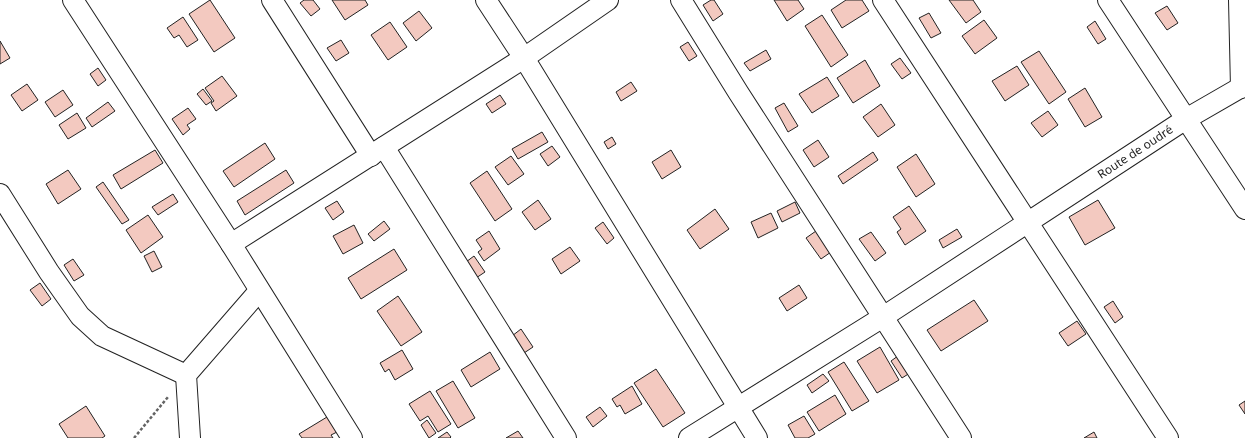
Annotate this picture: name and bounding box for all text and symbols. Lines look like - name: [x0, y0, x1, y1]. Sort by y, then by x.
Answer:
- street label: Route de oudré: [1094, 121, 1176, 183]

